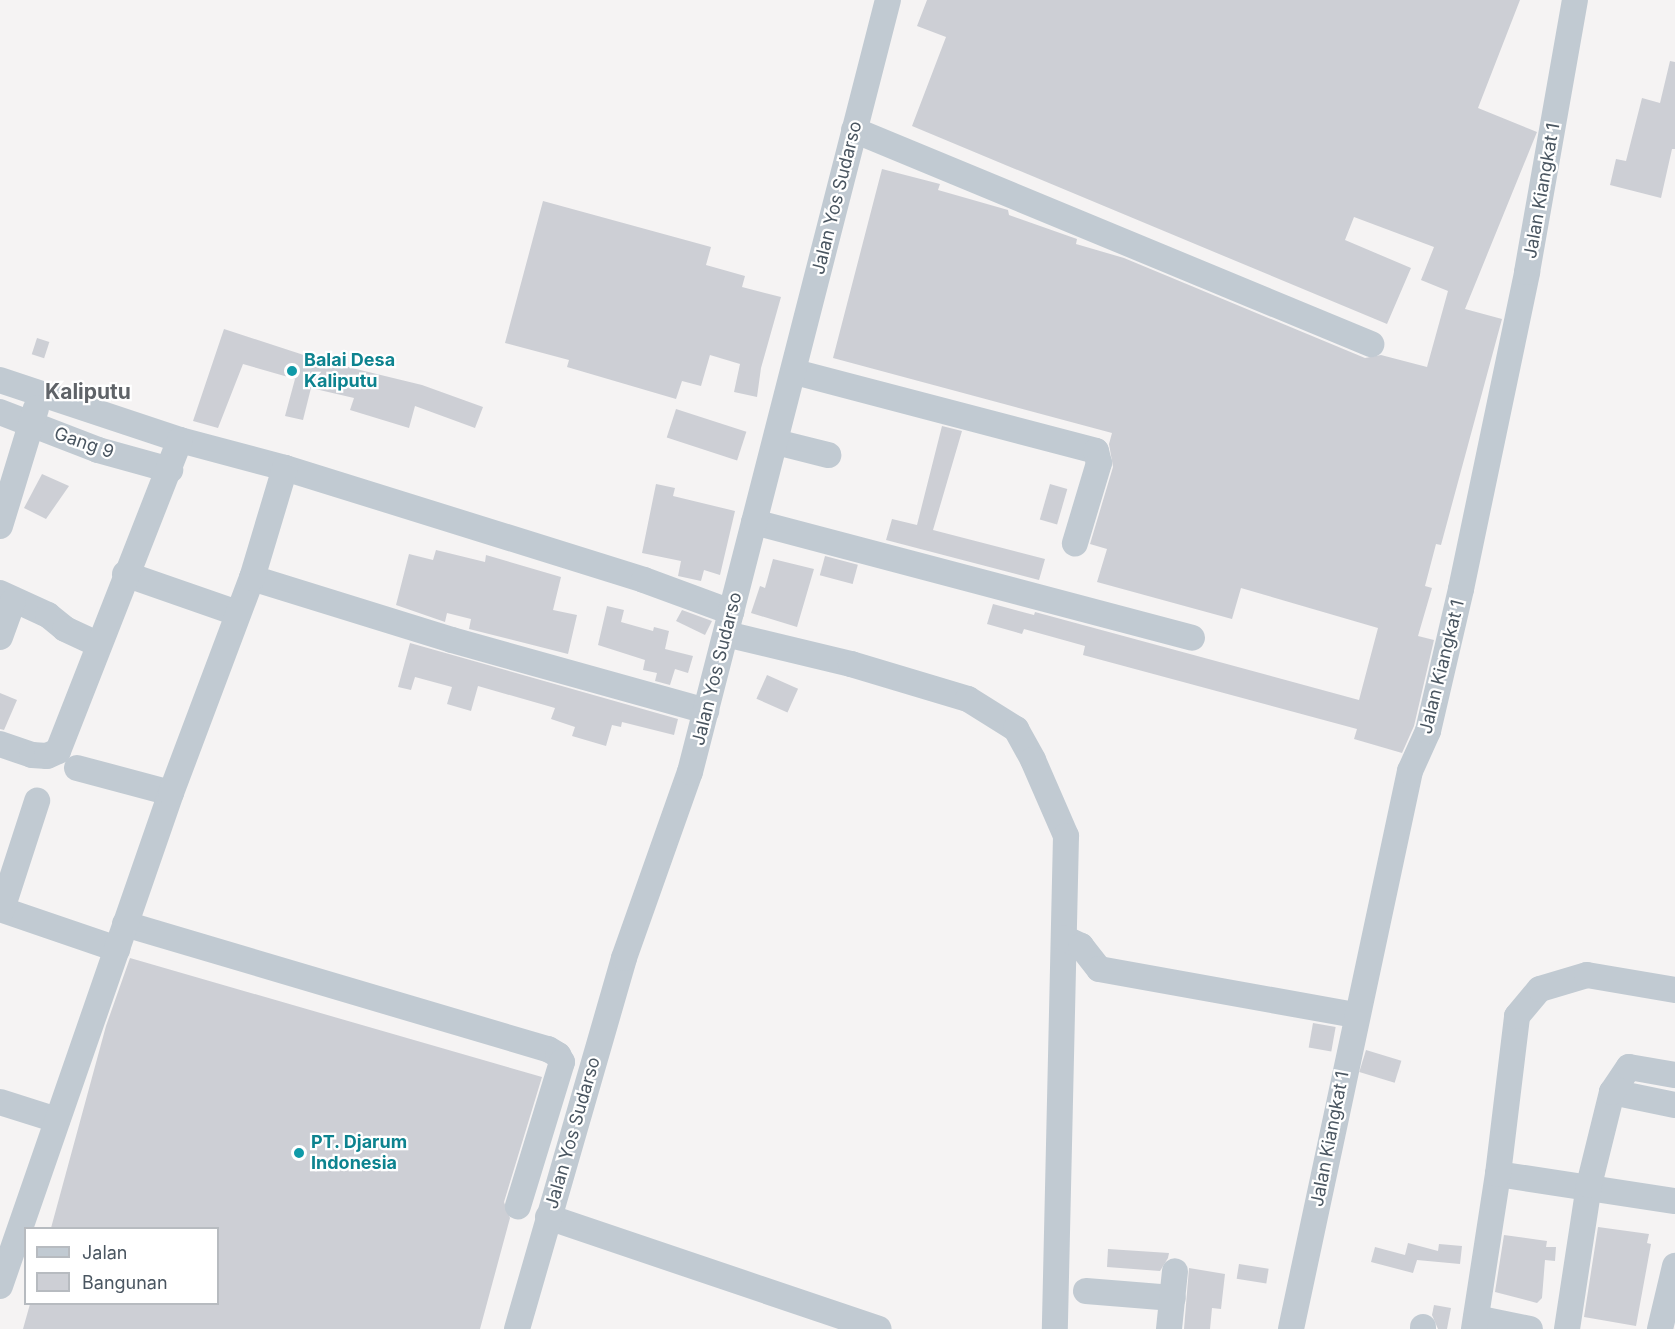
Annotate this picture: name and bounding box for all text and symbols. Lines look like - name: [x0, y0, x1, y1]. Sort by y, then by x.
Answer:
- street label: Jalan Yos Sudarso: [808, 119, 866, 277]
- street label: Jalan Kiangkat 1: [1519, 122, 1565, 260]
- place label: Balai Desa Kaliputu: [304, 350, 395, 392]
- marker: Balai Desa Kaliputu: [285, 364, 299, 378]
- district label: Kaliputu: [45, 379, 131, 405]
- street label: Gang 9: [51, 423, 117, 463]
- street label: Jalan Yos Sudarso: [688, 590, 746, 748]
- street label: Jalan Kiangkat 1: [1415, 598, 1469, 736]
- street label: Jalan Yos Sudarso: [541, 1055, 605, 1211]
- street label: Jalan Kiangkat 1: [1306, 1070, 1354, 1208]
- place label: PT. Djarum Indonesia: [311, 1132, 408, 1174]
- marker: PT. Djarum Indonesia: [292, 1146, 306, 1160]
- legend: [24, 1227, 219, 1305]
- text: Jalan: [82, 1242, 127, 1263]
- text: Bangunan: [82, 1272, 168, 1293]

